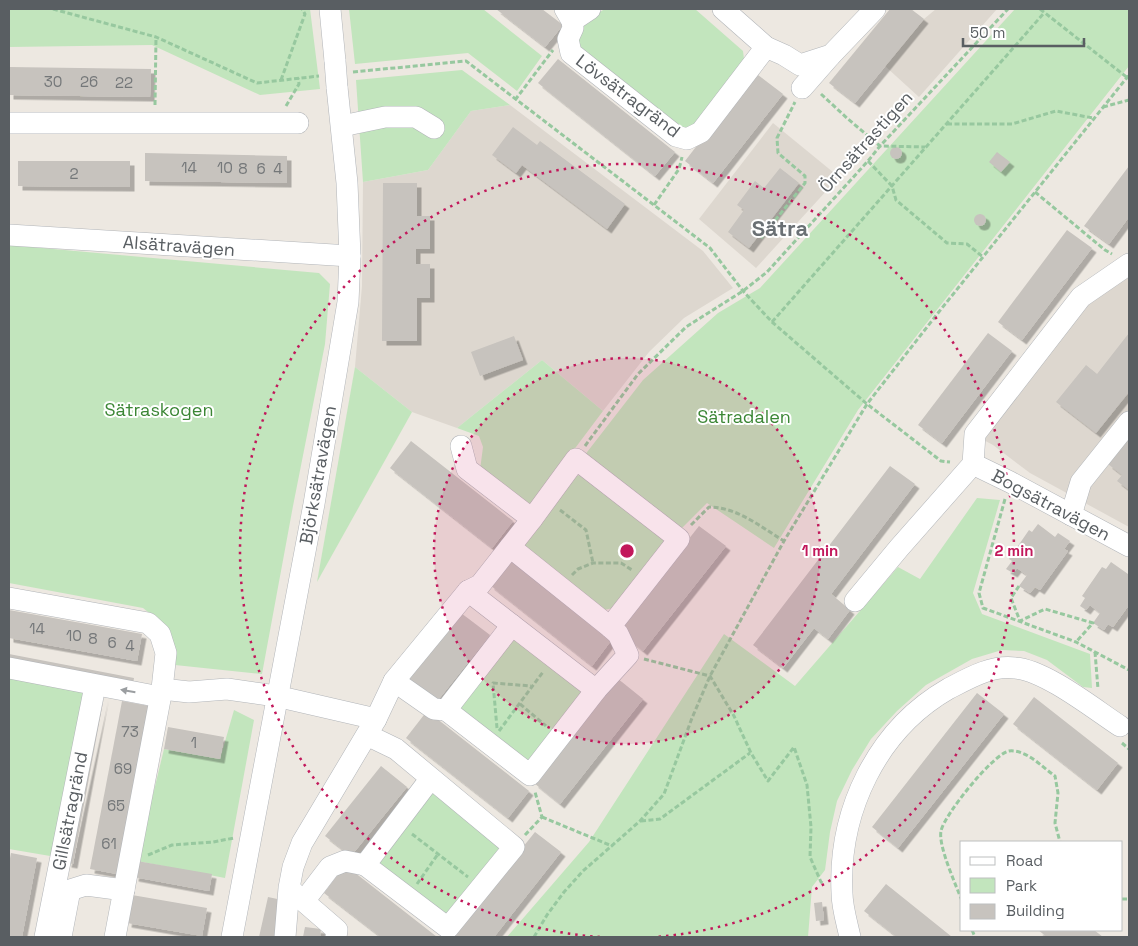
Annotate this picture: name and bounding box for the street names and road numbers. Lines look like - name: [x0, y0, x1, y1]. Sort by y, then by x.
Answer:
- street label: Lövsätragränd: [571, 49, 685, 142]
- street label: Örnsätrastigen: [814, 86, 917, 197]
- street label: Alsätravägen: [122, 230, 236, 261]
- street label: Björksätravägen: [294, 404, 341, 546]
- street label: Bogsätravägen: [988, 464, 1115, 546]
- street label: Gillsätragränd: [47, 750, 92, 872]

